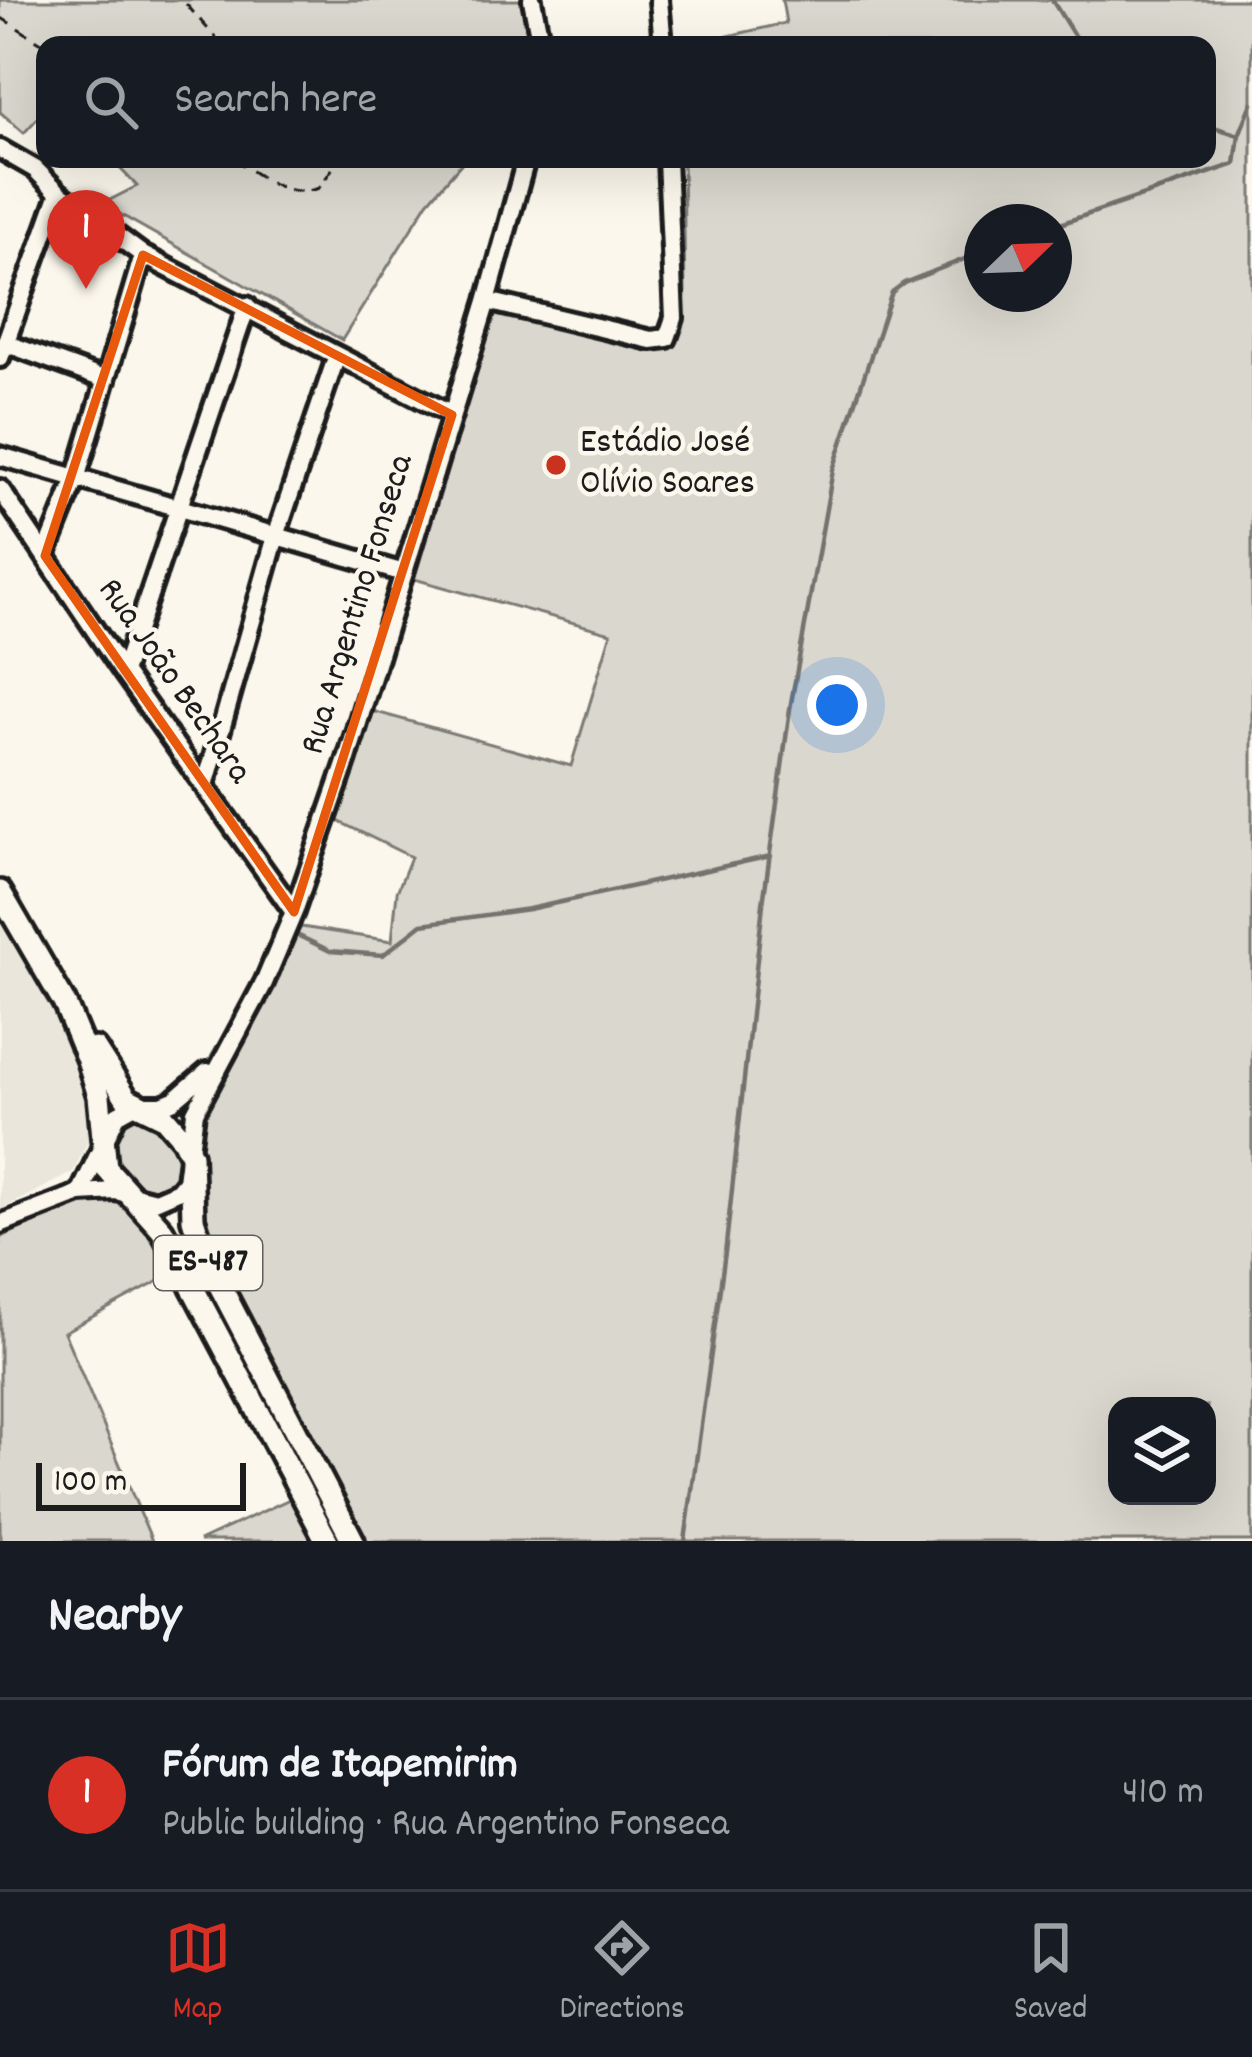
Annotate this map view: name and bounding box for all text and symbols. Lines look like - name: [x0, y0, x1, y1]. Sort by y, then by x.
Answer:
- search box: [36, 36, 1216, 168]
- icon: search: [78, 69, 144, 135]
- text: Search here: [174, 70, 377, 134]
- pin: 1: [47, 190, 125, 289]
- north arrow: [964, 204, 1072, 312]
- place label: Estádio José Olívio Soares: [580, 418, 755, 511]
- street label: Rua Argentino Fonseca: [289, 448, 430, 761]
- marker: Estádio José Olívio Soares: [543, 452, 569, 478]
- street label: Rua João Bechara: [83, 569, 264, 796]
- your location: [807, 675, 867, 735]
- road number: ES-487: [154, 1236, 262, 1290]
- map controls: [1108, 1397, 1216, 1505]
- button: layers: [1108, 1397, 1216, 1505]
- scale bar: [36, 1457, 246, 1510]
- text: 100 m: [54, 1460, 127, 1507]
- text: Nearby: [48, 1583, 181, 1655]
- text: Fórum de Itapemirim: [162, 1735, 518, 1799]
- text: 1: [83, 1767, 91, 1822]
- text: 410 m: [1122, 1767, 1204, 1822]
- text: Public building · Rua Argentino Fonseca: [162, 1799, 729, 1854]
- tab: Map: [165, 1915, 231, 2034]
- tab: Directions: [560, 1915, 685, 2034]
- tab: Saved: [1014, 1915, 1087, 2034]

